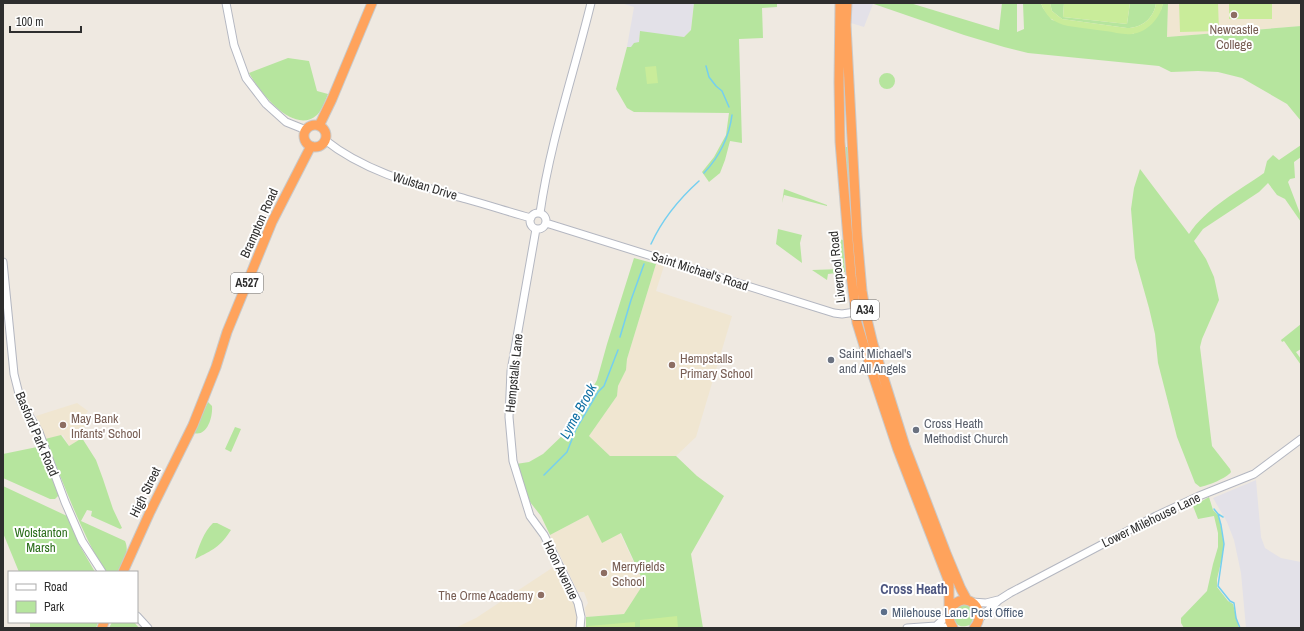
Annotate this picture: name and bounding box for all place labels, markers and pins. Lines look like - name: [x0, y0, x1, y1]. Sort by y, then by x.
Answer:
- marker: Newcastle College: [1229, 10, 1239, 20]
- place label: Newcastle College: [1209, 21, 1259, 53]
- place label: Saint Michael's and All Angels: [839, 345, 912, 377]
- place label: Hempstalls Primary School: [680, 350, 753, 382]
- marker: Saint Michael's and All Angels: [826, 355, 836, 365]
- marker: Hempstalls Primary School: [667, 360, 677, 370]
- place label: May Bank Infants' School: [71, 410, 141, 442]
- place label: Cross Heath Methodist Church: [924, 415, 1008, 447]
- marker: May Bank Infants' School: [58, 420, 68, 430]
- marker: Cross Heath Methodist Church: [911, 425, 921, 435]
- place label: Merryfields School: [612, 558, 665, 590]
- marker: Merryfields School: [599, 568, 609, 578]
- place label: The Orme Academy: [438, 587, 534, 604]
- marker: The Orme Academy: [536, 590, 546, 600]
- place label: Milehouse Lane Post Office: [892, 604, 1023, 621]
- marker: Milehouse Lane Post Office: [879, 607, 889, 617]

